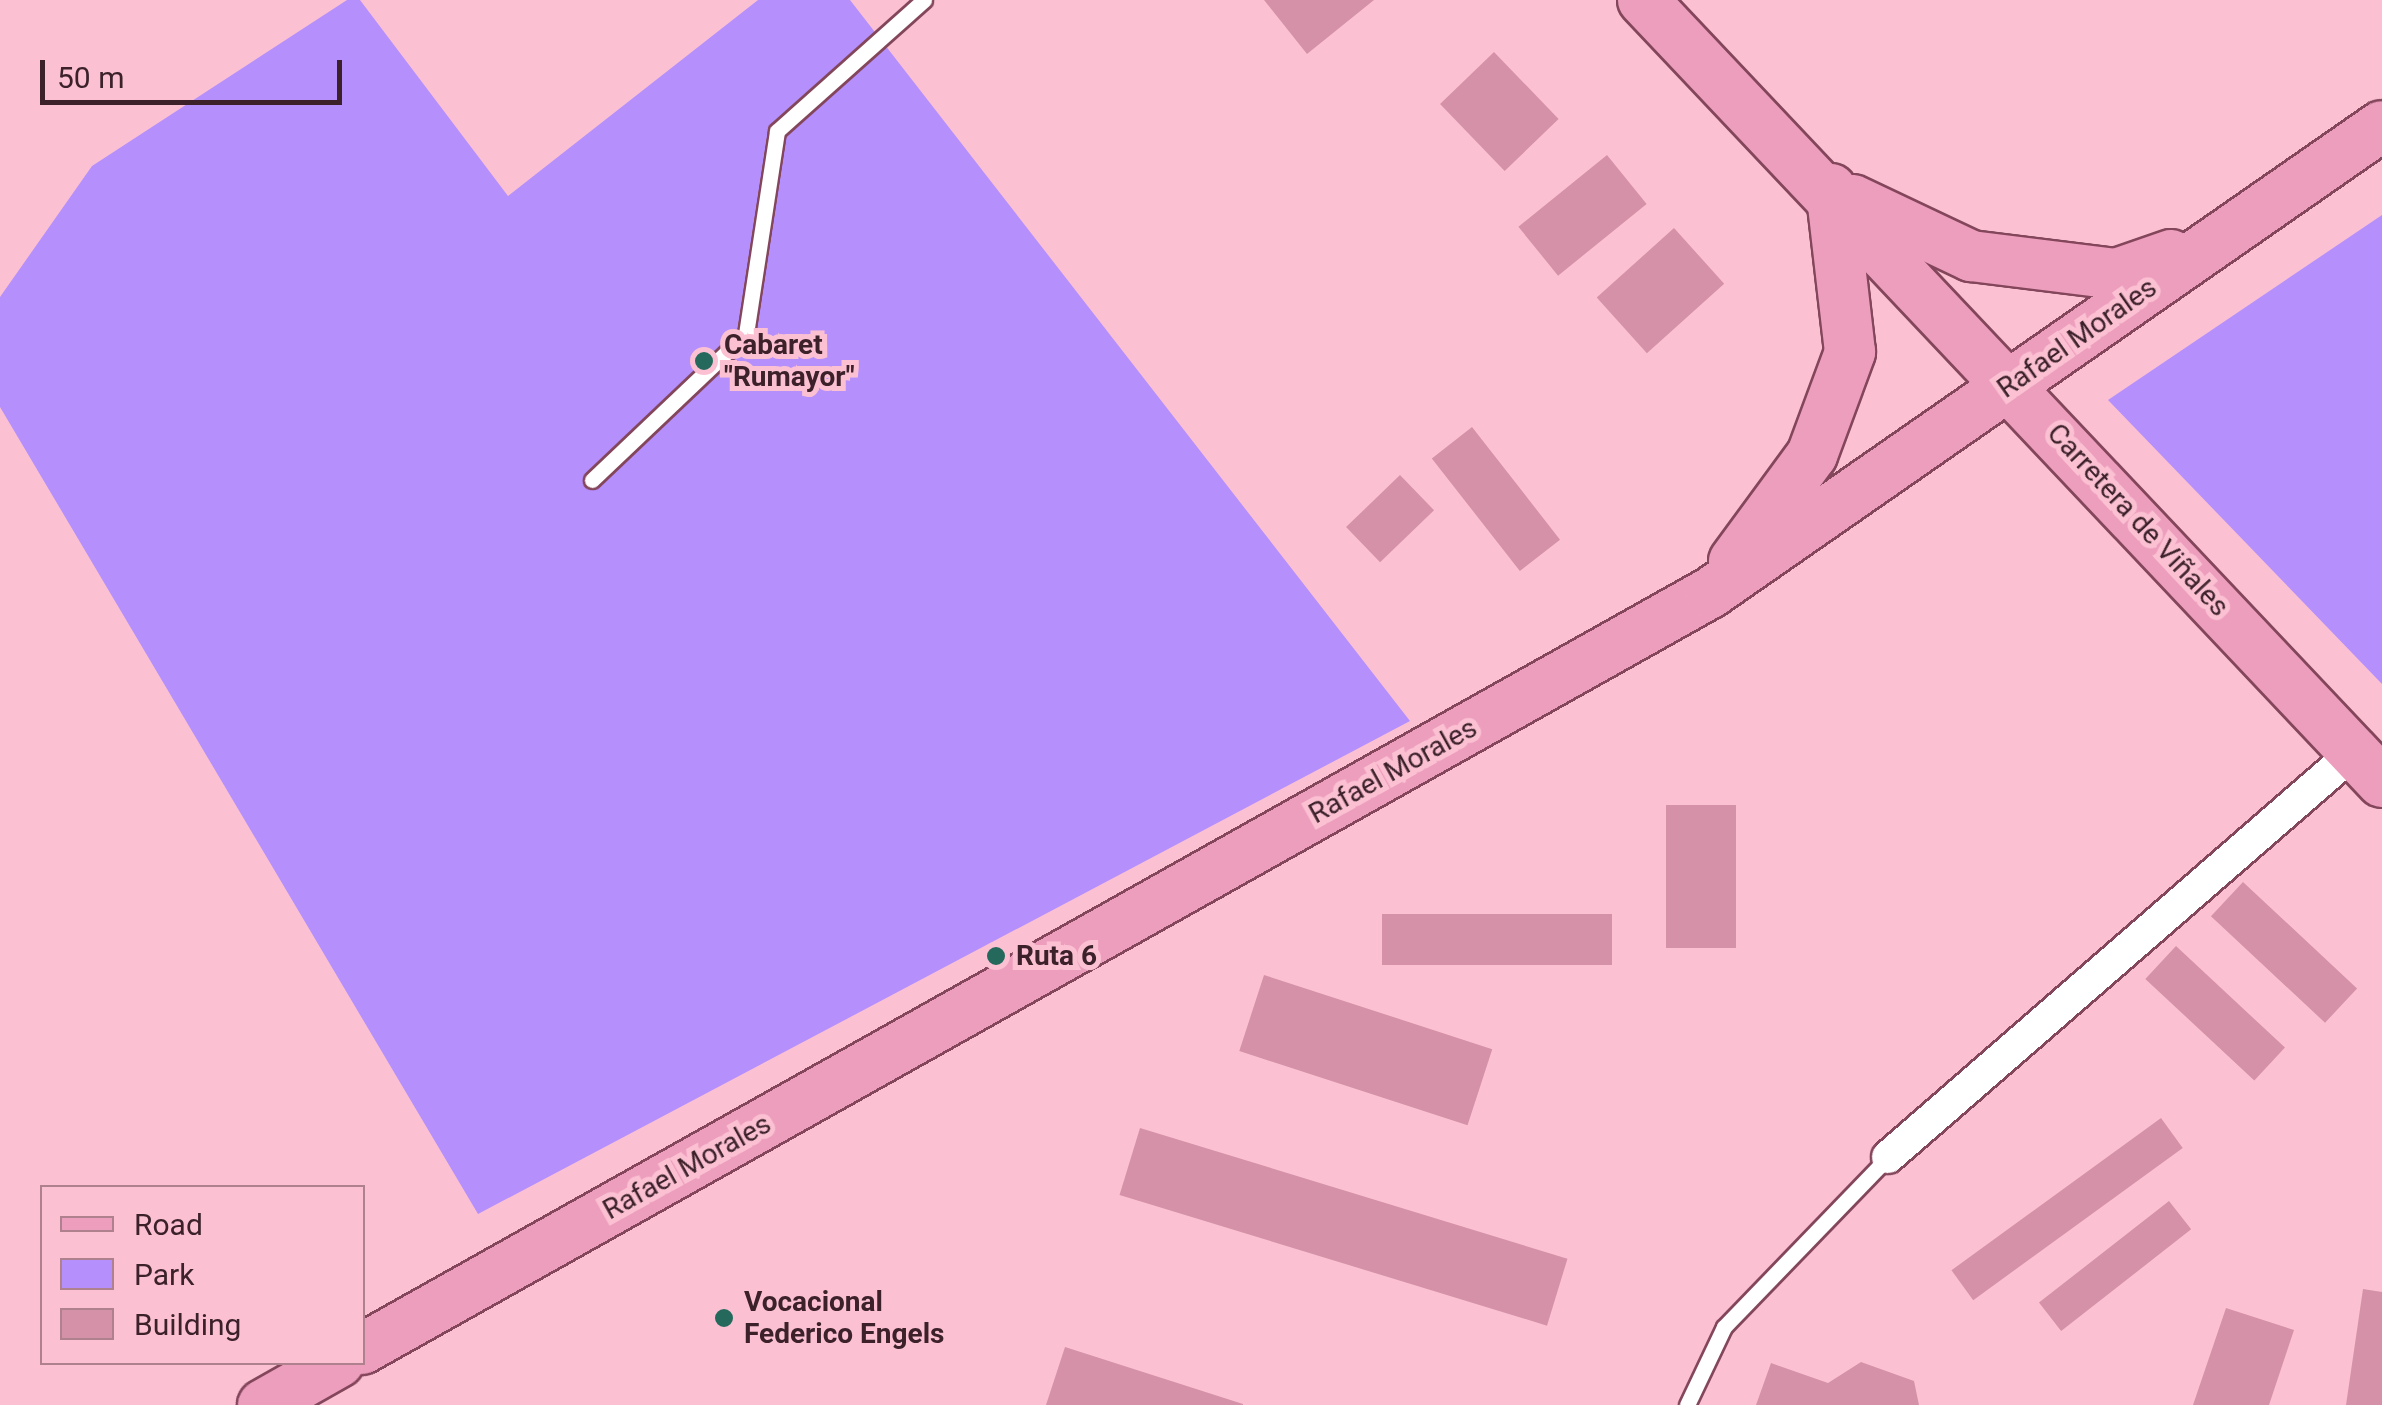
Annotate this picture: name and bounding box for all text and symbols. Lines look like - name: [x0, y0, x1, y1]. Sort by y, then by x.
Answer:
- scale bar: [45, 40, 348, 102]
- text: 50 m: [57, 60, 124, 95]
- street label: Rafael Morales: [1991, 271, 2163, 405]
- place label: Cabaret "Rumayor": [724, 328, 855, 394]
- marker: Cabaret "Rumayor": [693, 350, 715, 372]
- street label: Carretera de Viñales: [2040, 417, 2236, 623]
- street label: Rafael Morales: [1303, 711, 1483, 831]
- place label: Ruta 6: [1016, 939, 1097, 973]
- marker: Ruta 6: [985, 945, 1007, 967]
- street label: Rafael Morales: [597, 1107, 777, 1227]
- legend: [40, 1185, 365, 1365]
- text: Road: [134, 1207, 203, 1242]
- text: Park: [134, 1257, 194, 1292]
- place label: Vocacional Federico Engels: [744, 1285, 944, 1351]
- text: Building: [134, 1307, 241, 1342]
- marker: Vocacional Federico Engels: [713, 1307, 735, 1329]

